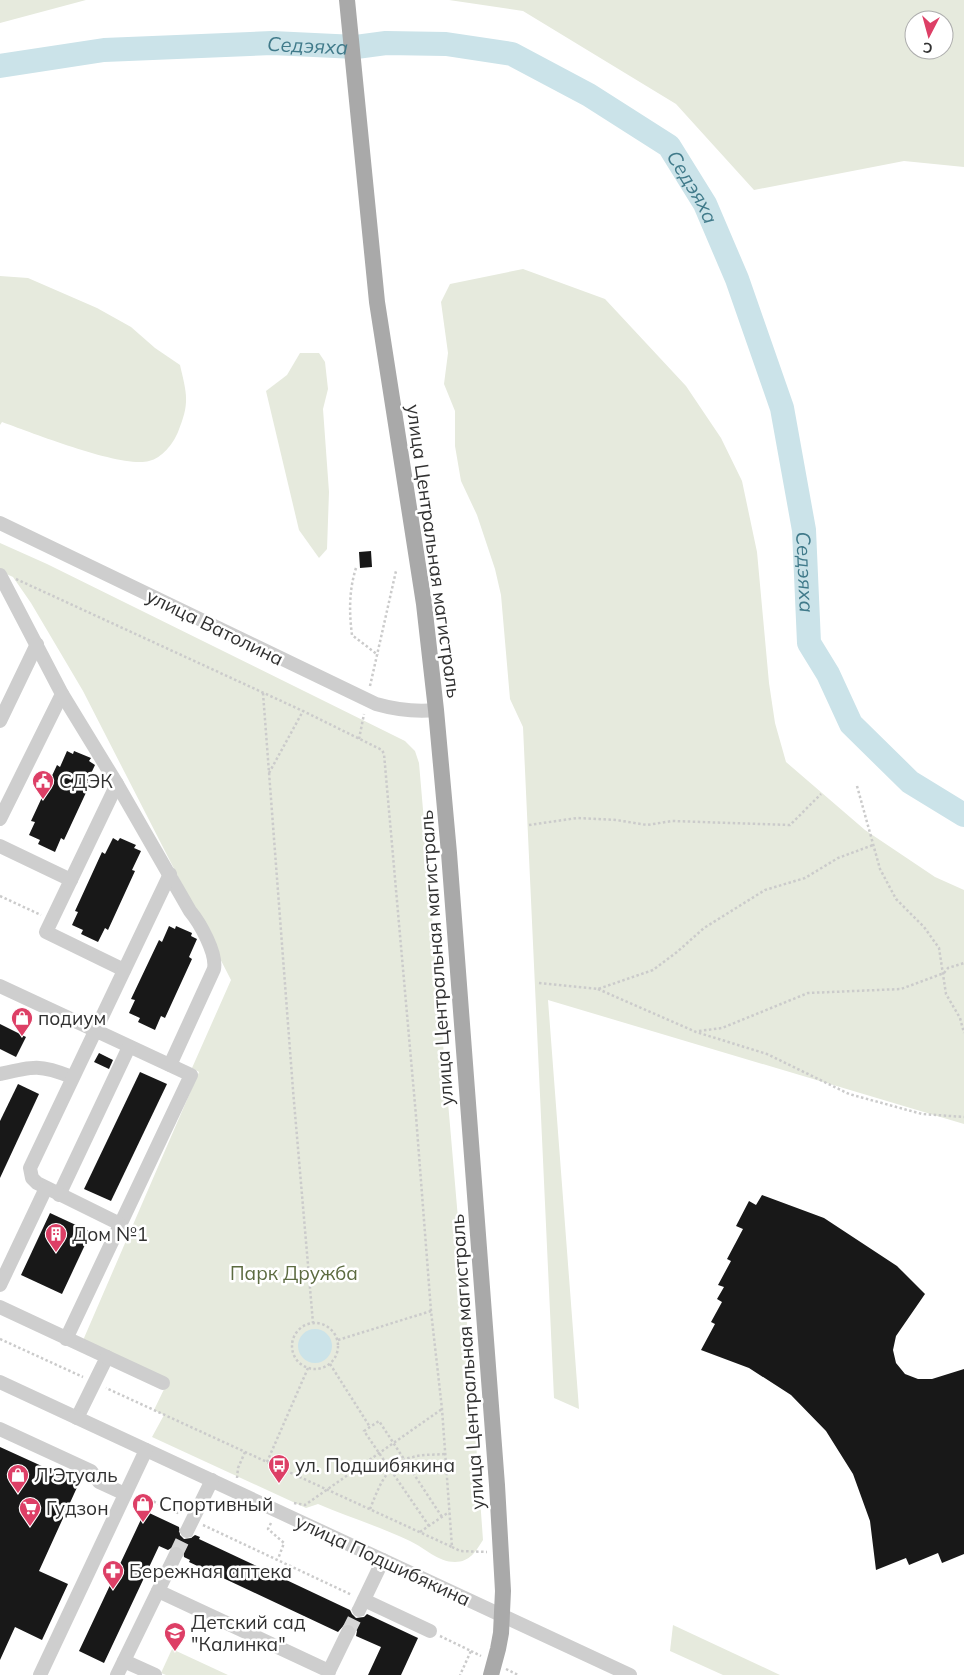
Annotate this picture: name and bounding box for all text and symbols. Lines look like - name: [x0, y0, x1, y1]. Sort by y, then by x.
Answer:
- north arrow: [904, 10, 954, 60]
- water label: Седэяха: [266, 30, 349, 59]
- text: С: [922, 38, 933, 57]
- water label: Седэяха: [662, 145, 724, 227]
- street label: улица Центральная магистраль: [401, 403, 467, 699]
- water label: Седэяха: [792, 531, 820, 613]
- street label: улица Ватолина: [142, 583, 288, 671]
- public building icon: СДЭК: [31, 769, 55, 800]
- place label: СДЭК: [59, 769, 113, 793]
- street label: улица Центральная магистраль: [414, 809, 458, 1107]
- shop icon: подиум: [10, 1006, 34, 1037]
- place label: подиум: [38, 1006, 106, 1030]
- street label: улица Центральная магистраль: [445, 1213, 489, 1511]
- building icon: Дом №1: [44, 1222, 68, 1253]
- place label: Дом №1: [72, 1222, 148, 1246]
- park label: Парк Дружба: [230, 1261, 358, 1285]
- bus stop icon: ул. Подшибякина: [267, 1453, 291, 1484]
- place label: ул. Подшибякина: [295, 1453, 455, 1477]
- shop icon: Л'Этуаль: [6, 1463, 30, 1494]
- place label: Л'Этуаль: [34, 1463, 118, 1487]
- shop icon: Спортивный: [131, 1492, 155, 1523]
- place label: Спортивный: [159, 1492, 273, 1516]
- supermarket icon: Гудзон: [18, 1496, 42, 1527]
- place label: Гудзон: [46, 1496, 109, 1520]
- street label: улица Подшибякина: [292, 1509, 474, 1611]
- pharmacy icon: Бережная аптека: [101, 1559, 125, 1590]
- place label: Бережная аптека: [129, 1559, 292, 1583]
- place label: Детский сад "Калинка": [191, 1610, 306, 1656]
- school or university icon: Детский сад "Калинка": [163, 1621, 187, 1652]

